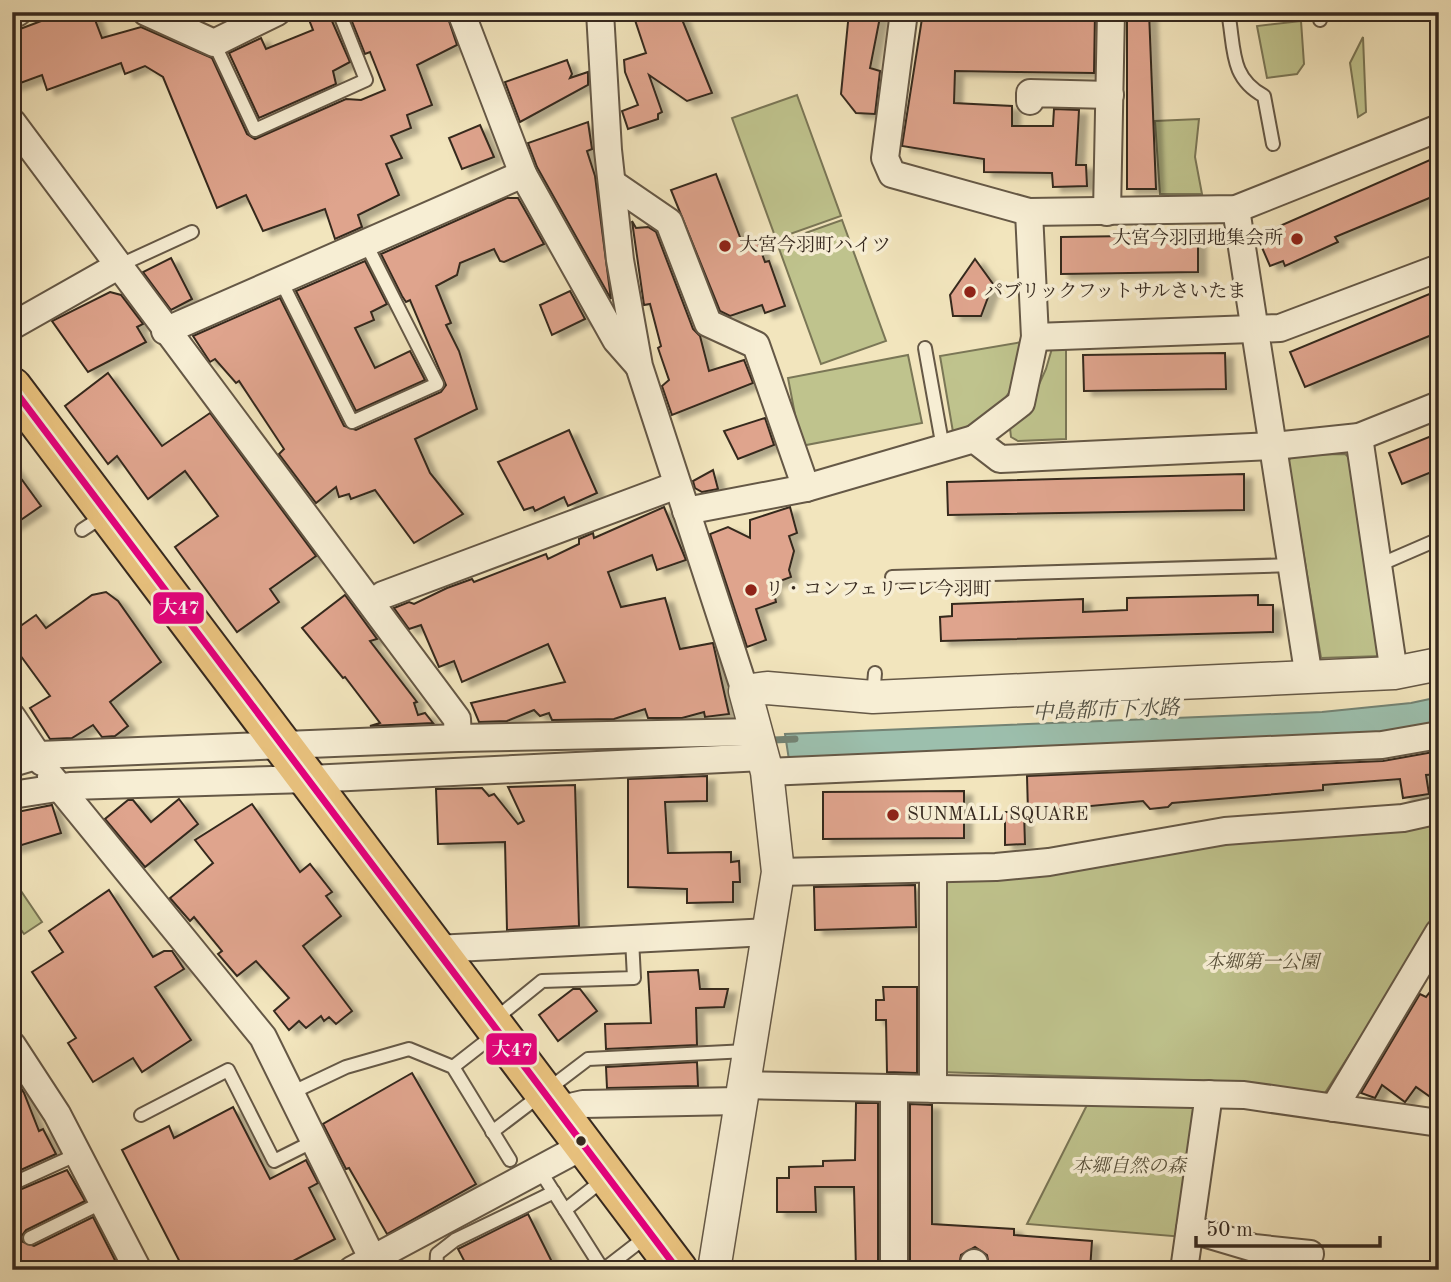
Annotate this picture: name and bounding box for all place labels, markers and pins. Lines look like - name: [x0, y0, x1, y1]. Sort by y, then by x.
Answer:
- place label: 大宮今羽団地集会所: [1112, 227, 1283, 249]
- marker: 大宮今羽団地集会所: [1289, 231, 1305, 247]
- place label: 大宮今羽町ハイツ: [739, 234, 891, 256]
- marker: 大宮今羽町ハイツ: [717, 238, 733, 254]
- place label: パブリックフットサルさいたま: [984, 281, 1246, 302]
- marker: パブリックフットサルさいたま: [962, 284, 978, 300]
- place label: リ・コンフェリーレ今羽町: [765, 578, 992, 600]
- marker: リ・コンフェリーレ今羽町: [743, 582, 759, 598]
- place label: SUNMALL SQUARE: [907, 806, 1088, 825]
- marker: SUNMALL SQUARE: [885, 807, 901, 823]
- unlabelled marker: [574, 1134, 588, 1148]

